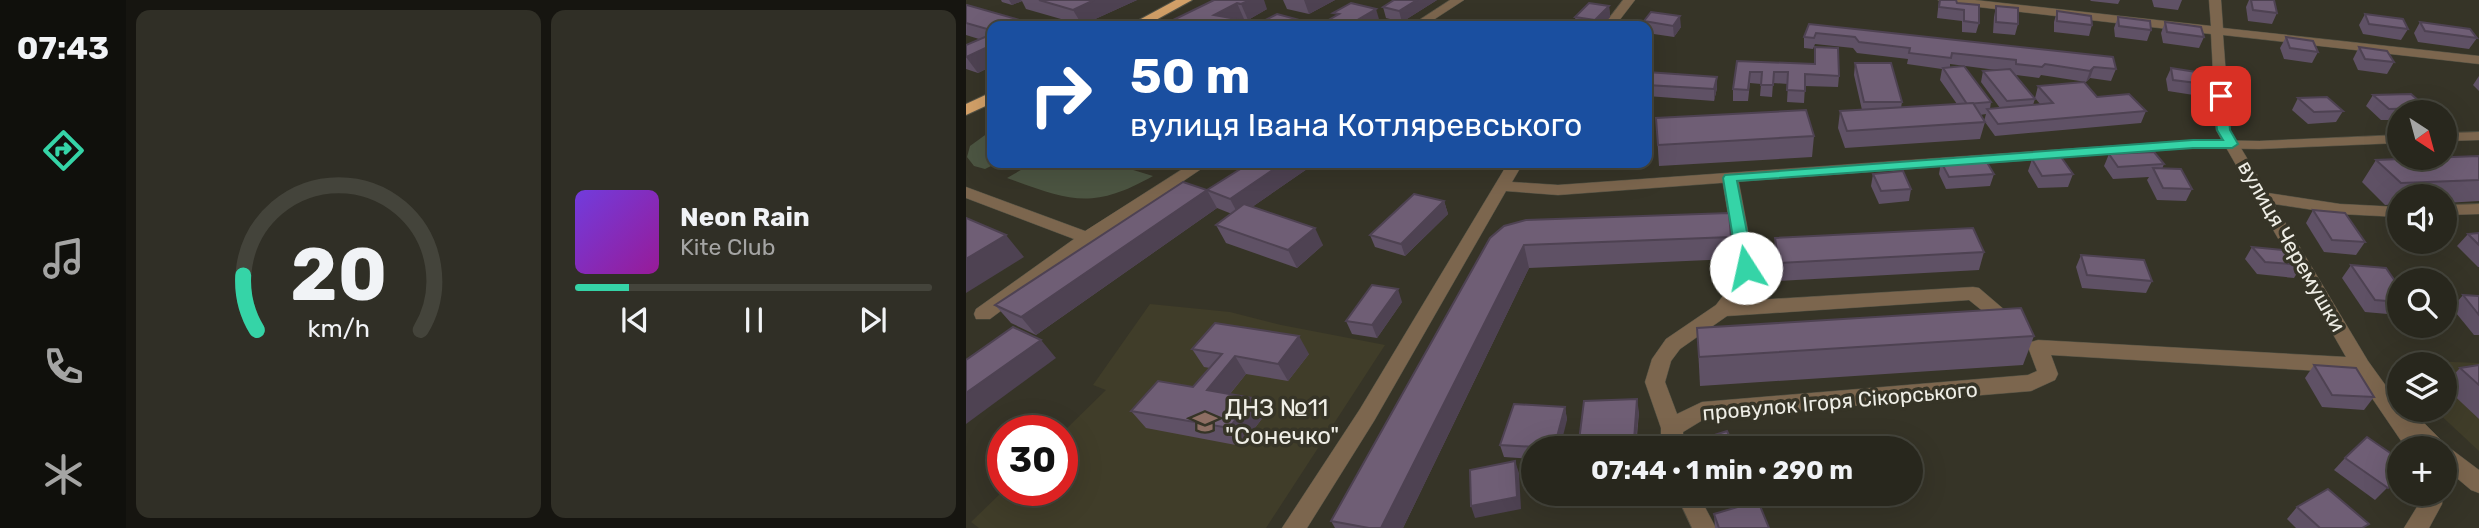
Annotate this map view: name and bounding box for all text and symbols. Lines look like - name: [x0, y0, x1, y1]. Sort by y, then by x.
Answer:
- text: 07:43: [17, 29, 109, 67]
- text: 50 m: [1130, 47, 1250, 105]
- icon: right: [1015, 49, 1106, 140]
- pin: [2191, 66, 2251, 126]
- icon: arrive: [2202, 77, 2240, 115]
- north arrow: [2387, 100, 2457, 170]
- map controls: [2387, 100, 2457, 506]
- text: вулиця Івана Котляревського: [1130, 106, 1582, 144]
- icon: directions: [39, 126, 88, 175]
- street label: вулиця Черемушки: [2233, 156, 2351, 336]
- button: sound: [2387, 184, 2457, 254]
- text: Neon Rain: [680, 202, 810, 233]
- position arrow: [1709, 231, 1783, 305]
- text: 20: [290, 232, 387, 318]
- text: Kite Club: [680, 233, 775, 261]
- icon: music: [39, 234, 88, 283]
- button: search: [2387, 268, 2457, 338]
- icon: previous: [616, 301, 654, 339]
- icon: pause: [735, 301, 773, 339]
- icon: next: [854, 301, 892, 339]
- text: km/h: [307, 314, 370, 343]
- icon: phone: [39, 342, 88, 391]
- button: layers: [2387, 352, 2457, 422]
- street label: провулок Ігоря Сікорського: [1701, 377, 1979, 425]
- place label: ДНЗ №11 "Сонечко": [1225, 394, 1339, 450]
- school or university icon: ДНЗ №11 "Сонечко": [1191, 408, 1219, 436]
- speed limit sign: 30: [987, 415, 1078, 506]
- button: +: [2387, 436, 2457, 506]
- icon: climate: [39, 450, 88, 499]
- text: 07:44 · 1 min · 290 m: [1591, 455, 1853, 486]

